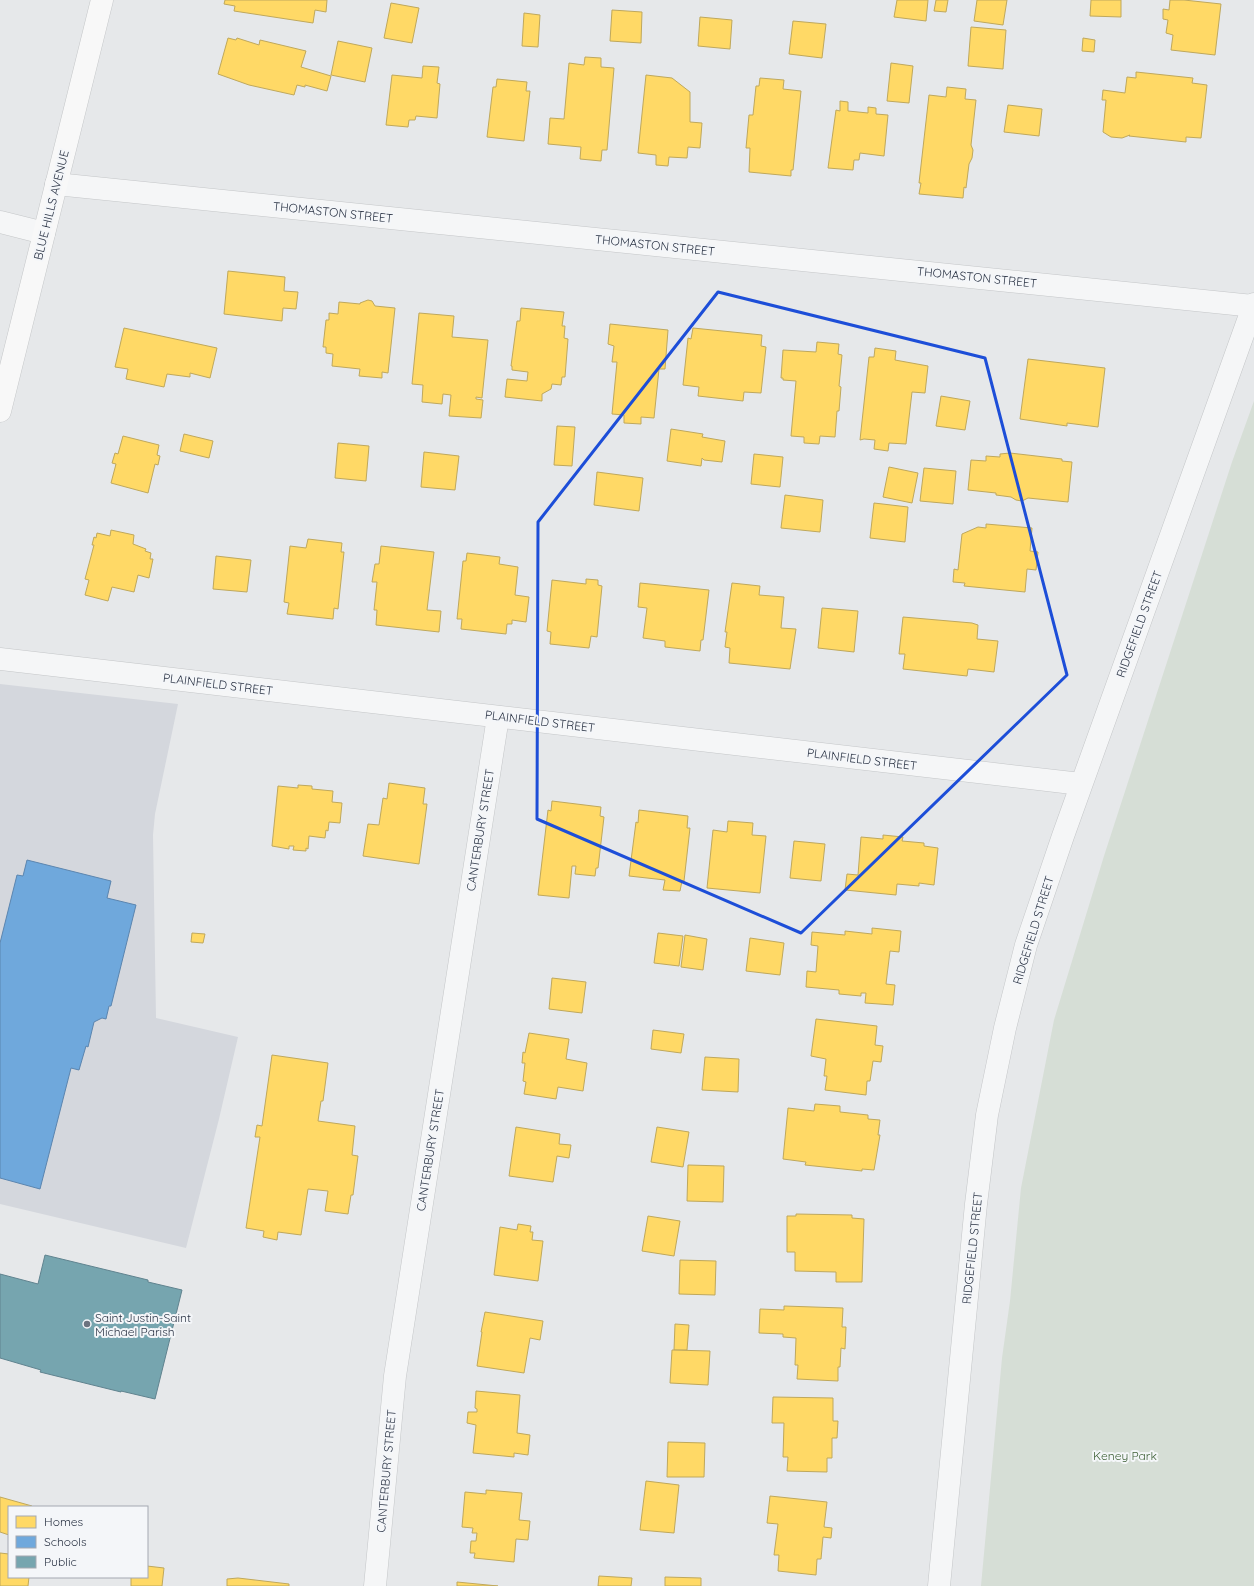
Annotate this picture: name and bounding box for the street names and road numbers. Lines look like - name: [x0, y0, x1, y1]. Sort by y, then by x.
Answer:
- street label: BLUE HILLS AVENUE: [30, 148, 72, 261]
- street label: THOMASTON STREET: [272, 198, 394, 226]
- street label: THOMASTON STREET: [594, 231, 716, 259]
- street label: THOMASTON STREET: [916, 263, 1038, 291]
- street label: RIDGEFIELD STREET: [1113, 569, 1165, 679]
- street label: PLAINFIELD STREET: [162, 670, 274, 698]
- street label: PLAINFIELD STREET: [484, 707, 596, 735]
- street label: PLAINFIELD STREET: [806, 745, 918, 773]
- street label: CANTERBURY STREET: [463, 768, 497, 892]
- street label: RIDGEFIELD STREET: [1009, 874, 1057, 986]
- street label: CANTERBURY STREET: [413, 1088, 447, 1212]
- street label: RIDGEFIELD STREET: [959, 1191, 985, 1305]
- street label: CANTERBURY STREET: [373, 1409, 399, 1533]

